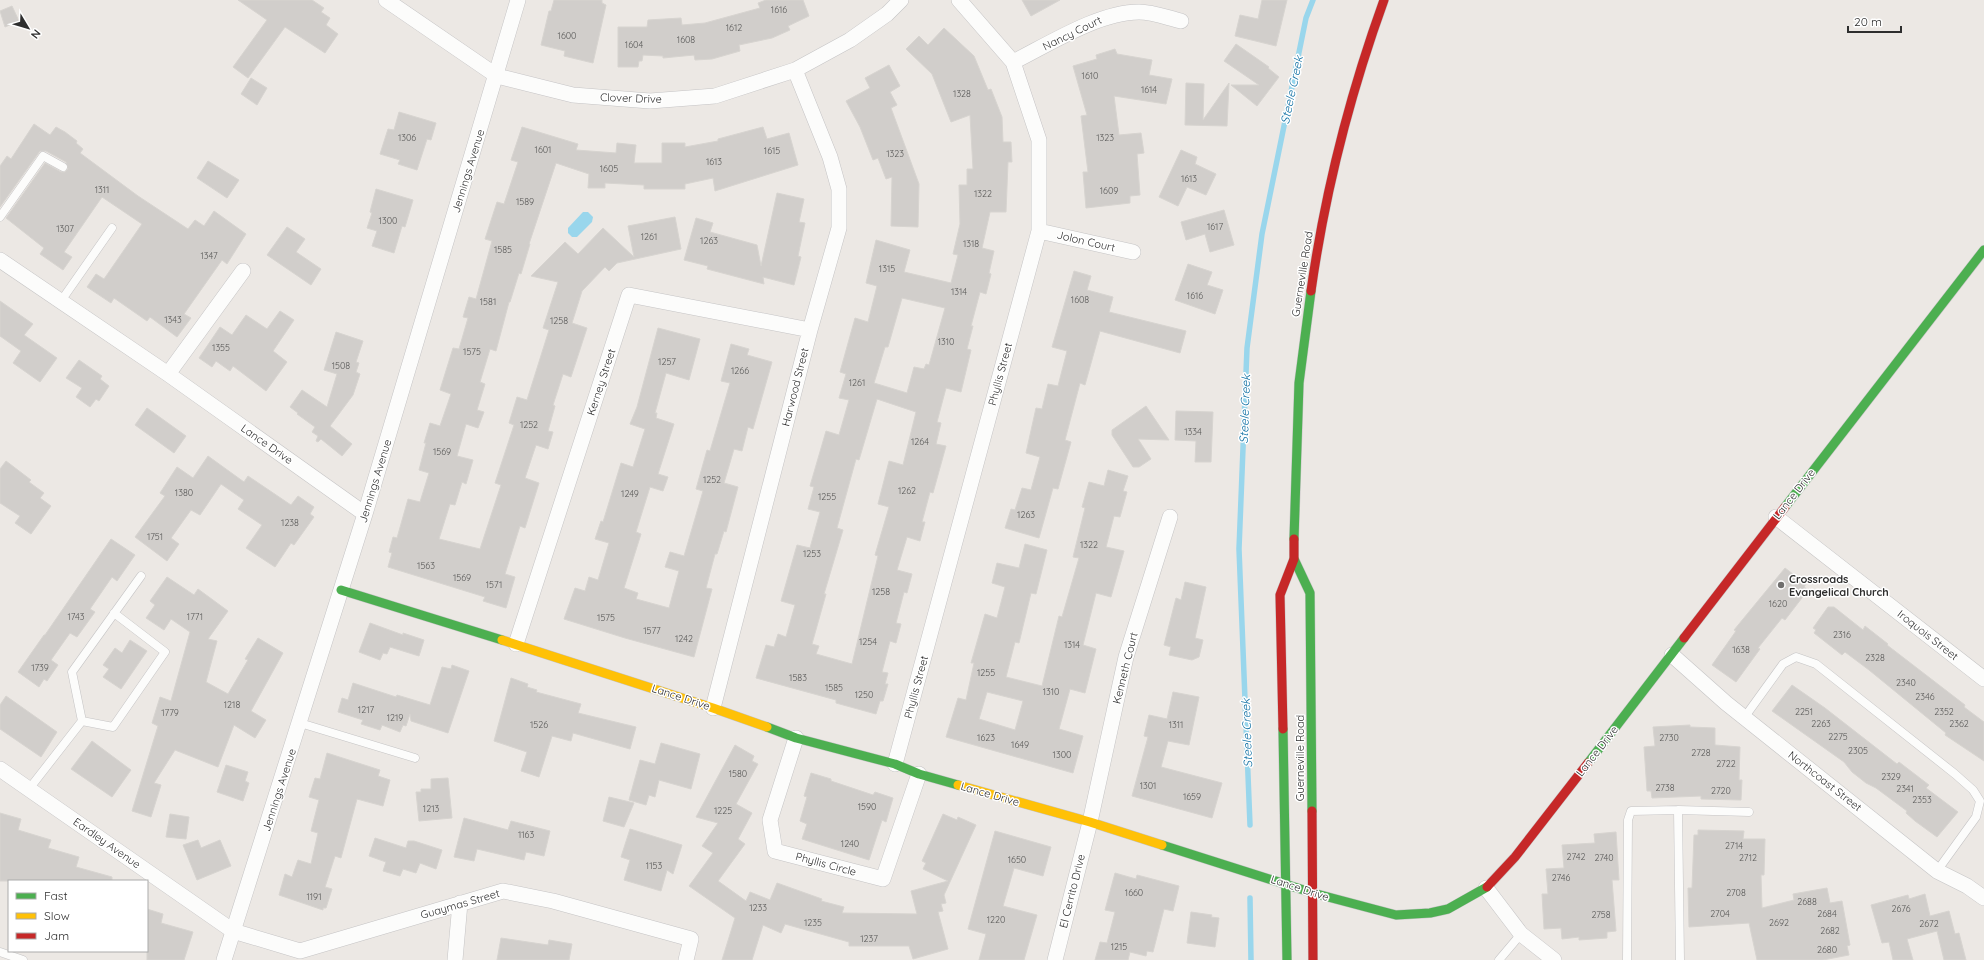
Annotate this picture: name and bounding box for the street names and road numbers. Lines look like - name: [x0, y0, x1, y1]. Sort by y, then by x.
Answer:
- street label: Nancy Court: [1040, 13, 1104, 53]
- street label: Clover Drive: [600, 90, 662, 106]
- street label: Jennings Avenue: [449, 128, 487, 214]
- street label: Jolon Court: [1055, 227, 1117, 255]
- street label: Guerneville Road: [1288, 230, 1316, 318]
- street label: Phyllis Street: [985, 341, 1015, 407]
- street label: Harwood Street: [778, 346, 812, 428]
- street label: Kerney Street: [584, 347, 618, 417]
- street label: Lance Drive: [238, 421, 296, 467]
- street label: Jennings Avenue: [356, 438, 394, 524]
- street label: Lance Drive: [1770, 466, 1818, 522]
- street label: Iroquois Street: [1895, 607, 1961, 663]
- street label: Kenneth Court: [1109, 630, 1141, 705]
- street label: Phyllis Street: [901, 654, 931, 720]
- street label: Lance Drive: [650, 681, 712, 713]
- street label: Guerneville Road: [1293, 715, 1307, 801]
- street label: Lance Drive: [1573, 723, 1621, 779]
- street label: Jennings Avenue: [259, 747, 299, 833]
- street label: Northcoast Street: [1785, 748, 1865, 814]
- street label: Lance Drive: [959, 779, 1021, 809]
- street label: Eardley Avenue: [71, 815, 143, 871]
- street label: Phyllis Circle: [794, 849, 858, 879]
- street label: El Cerrito Drive: [1056, 853, 1088, 929]
- street label: Lance Drive: [1269, 872, 1331, 904]
- street label: Guaymas Street: [419, 886, 501, 922]

